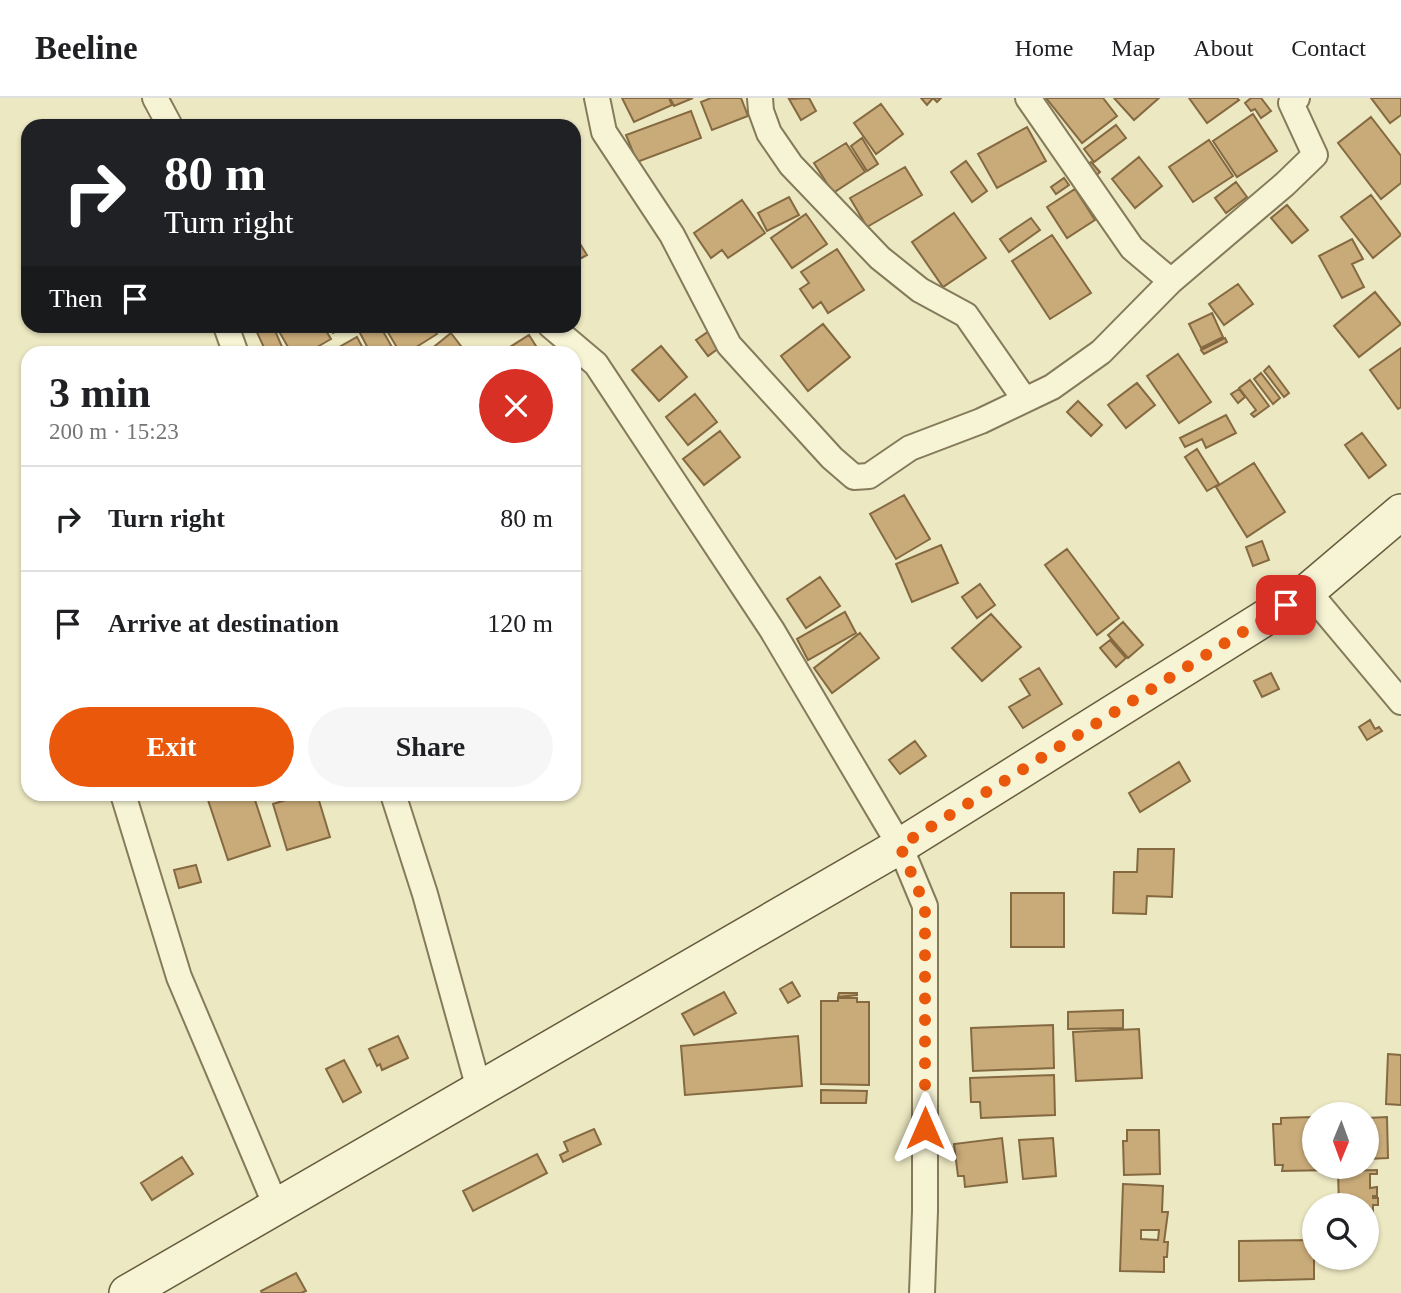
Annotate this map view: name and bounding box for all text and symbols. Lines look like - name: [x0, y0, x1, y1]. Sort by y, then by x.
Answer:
- text: Beeline: [35, 30, 138, 66]
- text: Home: [1015, 35, 1073, 61]
- text: Map: [1111, 35, 1155, 61]
- text: About: [1193, 35, 1253, 61]
- text: Contact: [1291, 35, 1366, 61]
- text: 80 m: [164, 146, 266, 201]
- icon: right: [49, 147, 140, 238]
- text: Turn right: [164, 204, 294, 240]
- icon: arrive: [116, 280, 154, 318]
- text: Then: [49, 284, 102, 313]
- button: close: [479, 369, 553, 443]
- text: 3 min: [49, 370, 151, 416]
- text: 200 m · 15:23: [49, 419, 179, 444]
- icon: right: [49, 500, 87, 538]
- text: Turn right: [108, 504, 225, 533]
- text: 80 m: [500, 504, 553, 533]
- pin: [1256, 575, 1316, 635]
- icon: arrive: [1267, 586, 1305, 624]
- icon: arrive: [49, 605, 87, 643]
- text: Arrive at destination: [108, 609, 339, 638]
- text: 120 m: [487, 609, 553, 638]
- button: Exit: [49, 707, 294, 787]
- button: Share: [308, 707, 553, 787]
- position arrow: [888, 1091, 962, 1165]
- north arrow: [1302, 1102, 1379, 1180]
- map controls: [1302, 1102, 1379, 1270]
- button: search: [1302, 1193, 1379, 1270]

